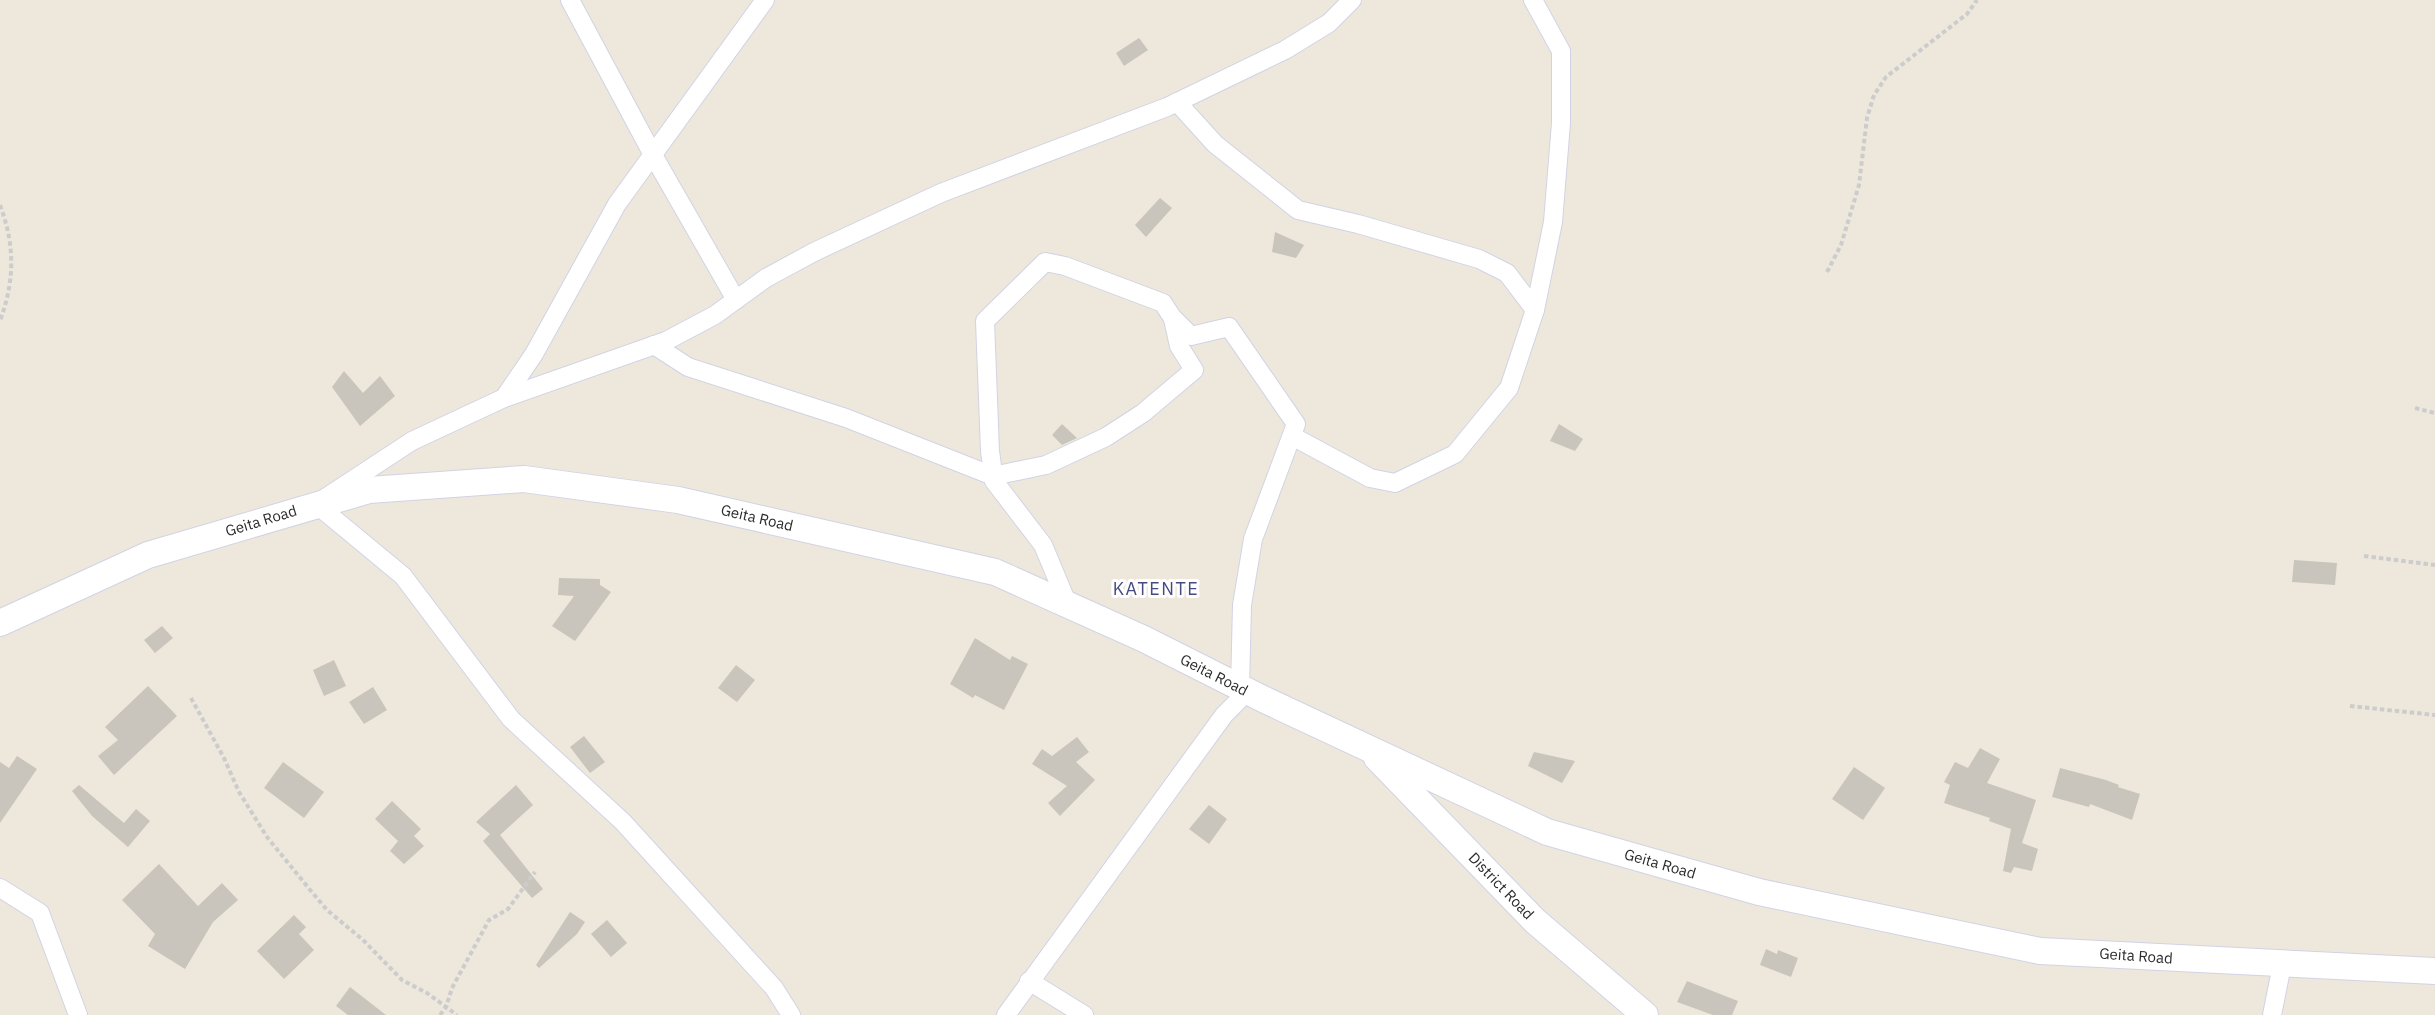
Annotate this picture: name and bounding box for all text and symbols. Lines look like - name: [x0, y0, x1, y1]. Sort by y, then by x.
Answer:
- street label: Geita Road: [719, 500, 795, 535]
- street label: Geita Road: [223, 501, 299, 540]
- district label: KATENTE: [1113, 577, 1199, 600]
- street label: Geita Road: [1177, 649, 1251, 700]
- street label: Geita Road: [1622, 844, 1698, 883]
- street label: District Road: [1465, 848, 1538, 923]
- street label: Geita Road: [2099, 943, 2173, 968]

